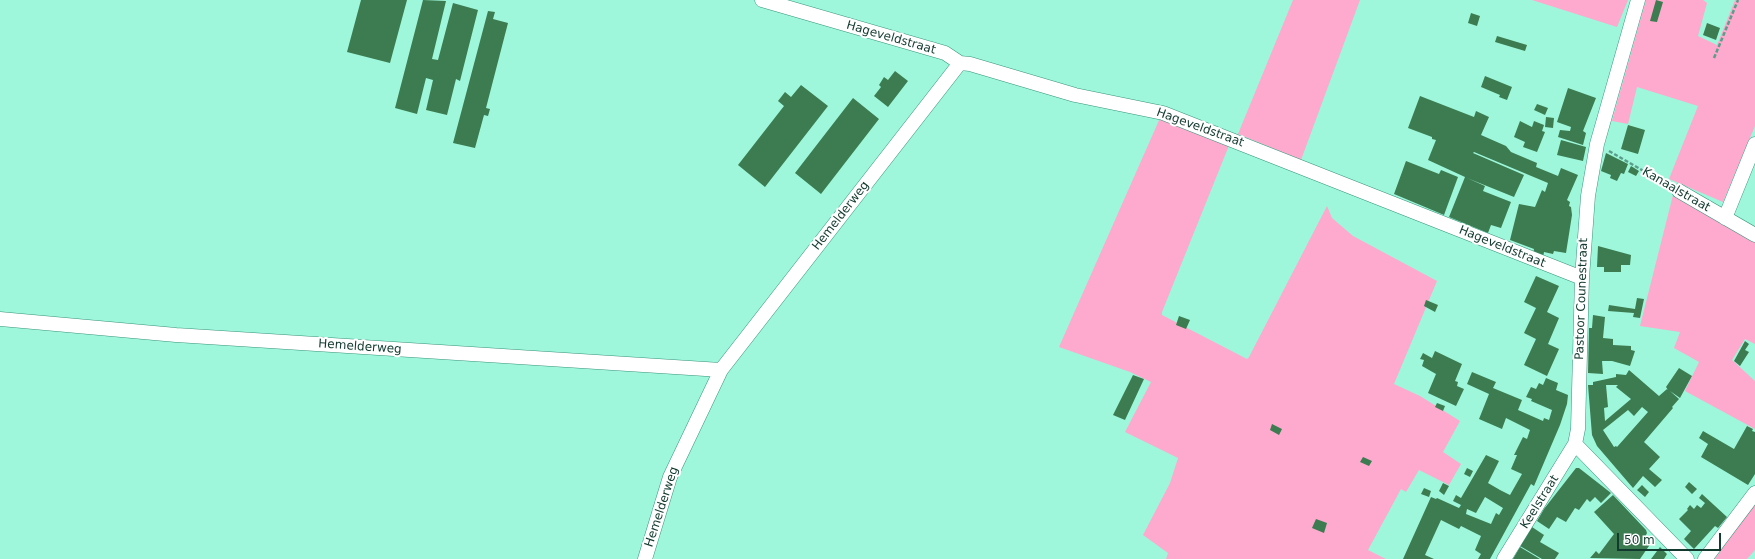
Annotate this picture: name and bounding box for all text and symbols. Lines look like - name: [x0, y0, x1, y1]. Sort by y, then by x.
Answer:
- street label: Hageveldstraat: [845, 18, 937, 58]
- street label: Hageveldstraat: [1154, 105, 1246, 151]
- street label: Kanaalstraat: [1640, 165, 1712, 215]
- street label: Hemelderweg: [810, 179, 872, 253]
- street label: Hageveldstraat: [1457, 223, 1547, 271]
- street label: Pastoor Counestraat: [1573, 238, 1591, 360]
- street label: Hemelderweg: [318, 337, 402, 357]
- street label: Hemelderweg: [642, 465, 682, 549]
- street label: Keelstraat: [1518, 472, 1562, 532]
- scale bar: [1619, 525, 1723, 551]
- text: 50 m: [1624, 533, 1655, 547]

